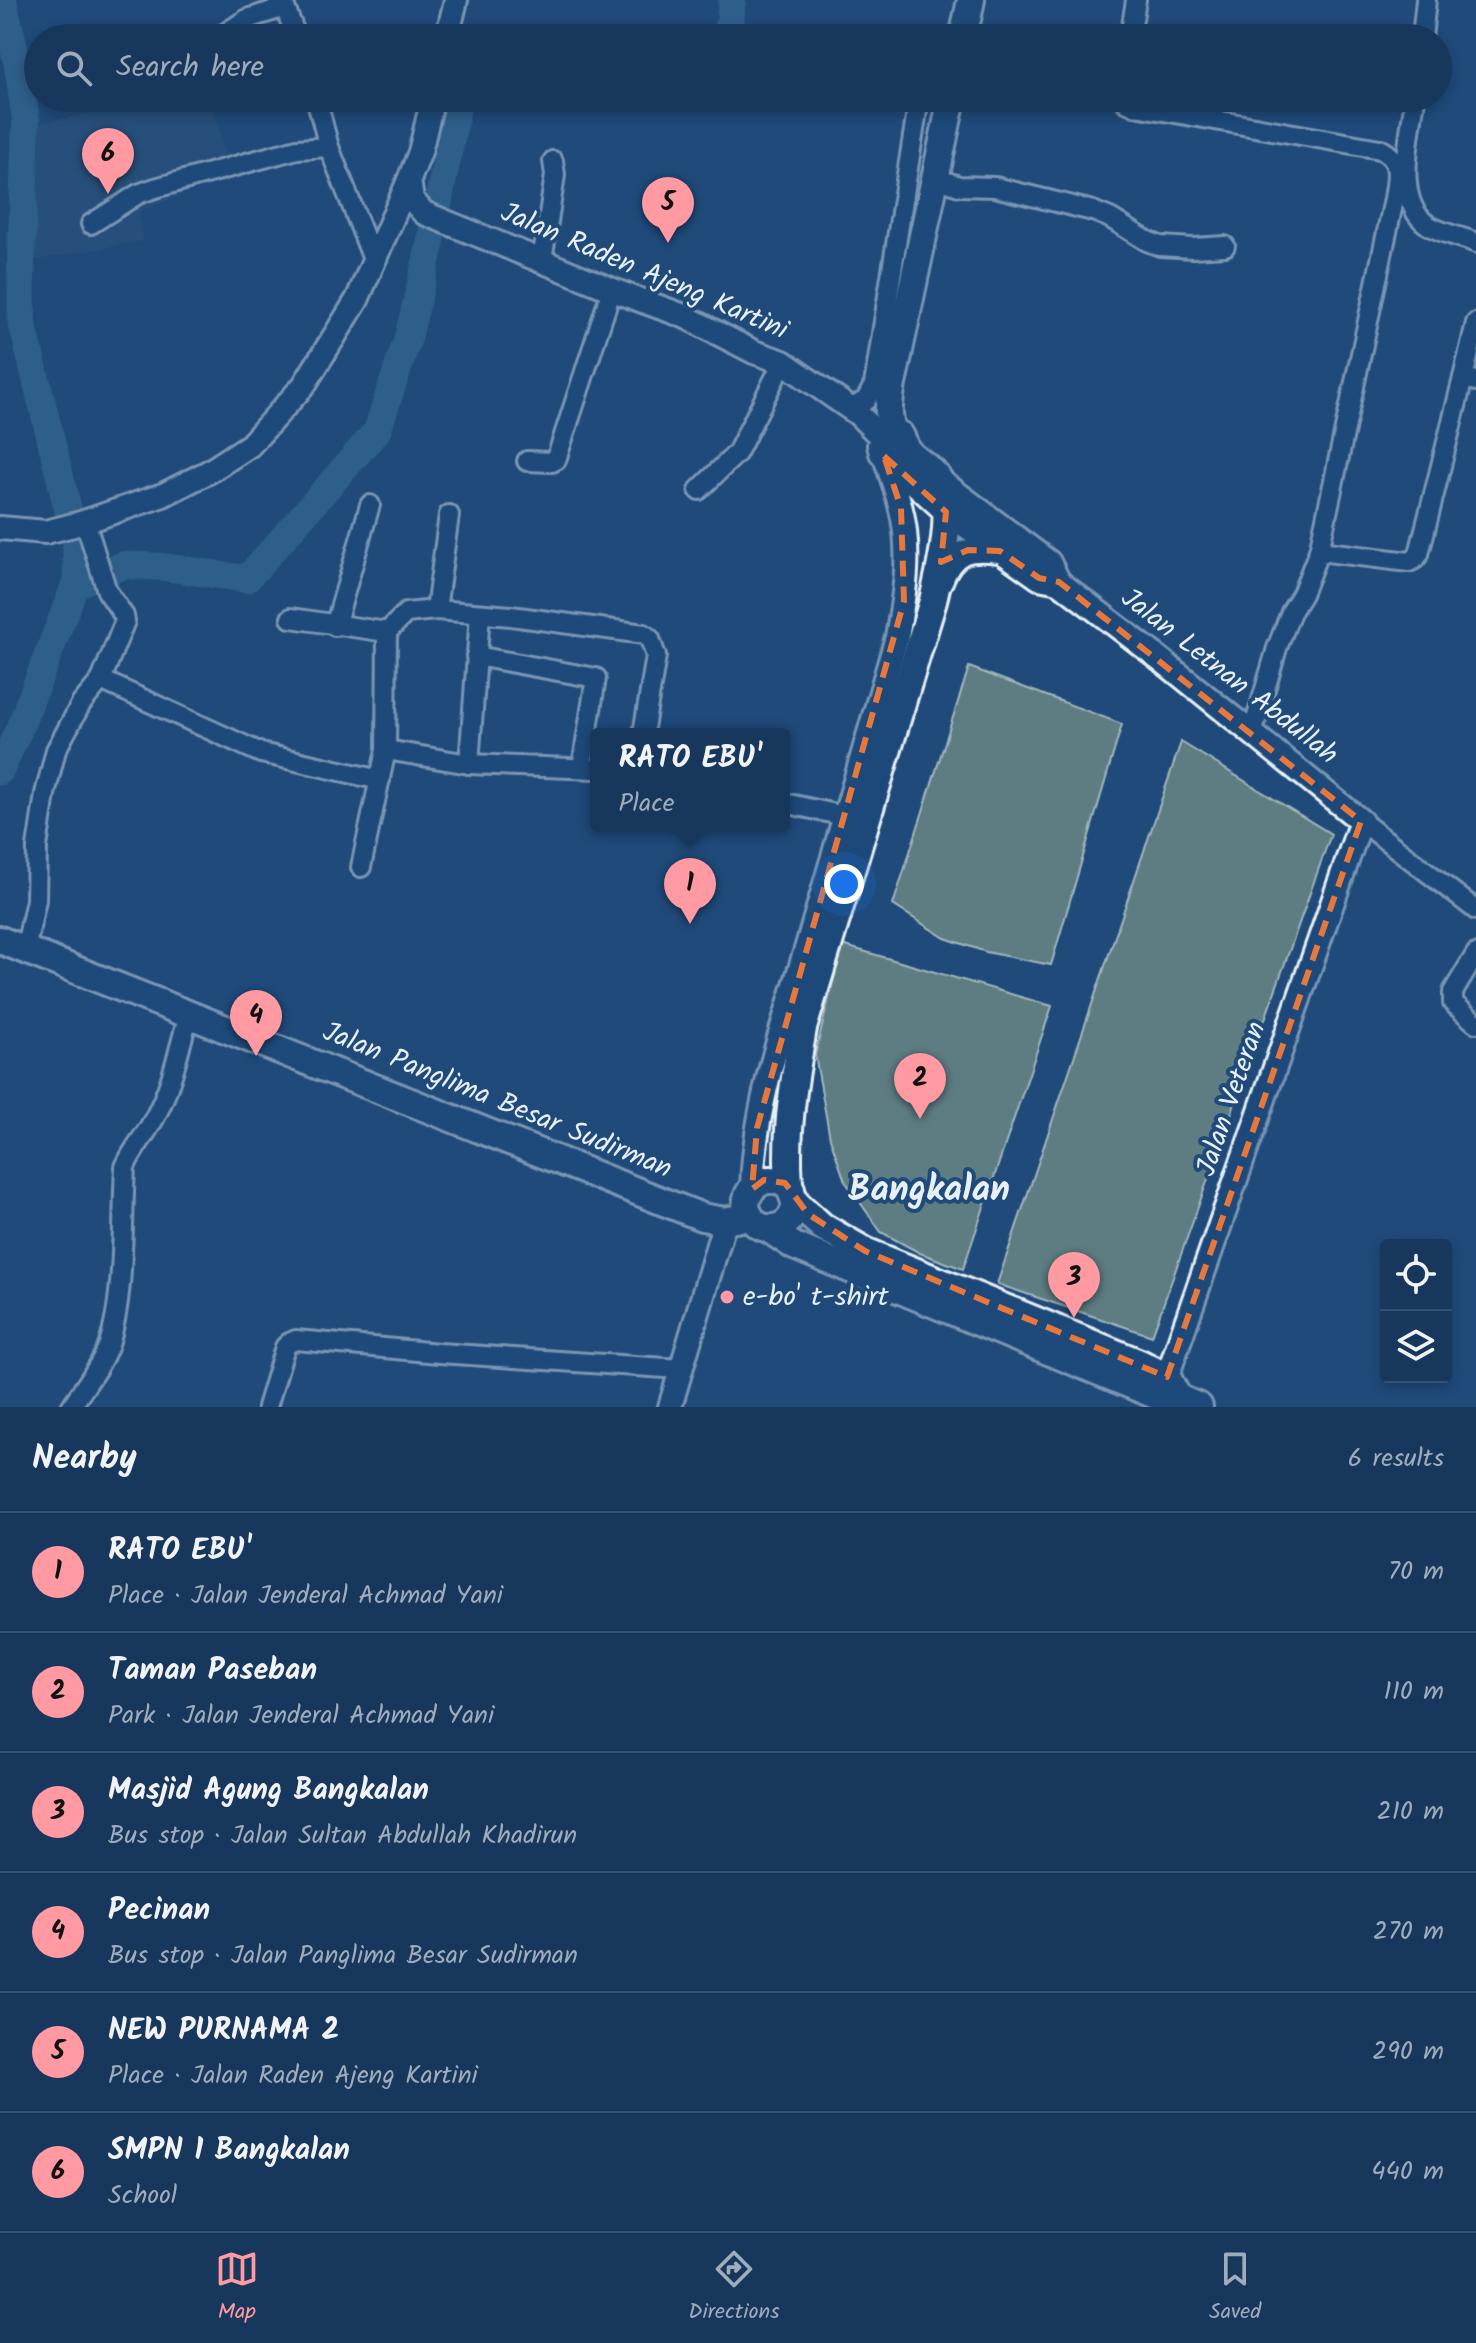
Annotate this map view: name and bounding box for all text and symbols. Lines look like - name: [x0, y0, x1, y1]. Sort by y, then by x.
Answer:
- search box: [24, 24, 1452, 112]
- text: Search here: [116, 44, 264, 92]
- icon: search: [52, 46, 96, 90]
- pin: 6: [82, 128, 134, 194]
- pin: 5: [642, 177, 694, 243]
- street label: Jalan Raden Ajeng Kartini: [493, 191, 796, 354]
- street label: Jalan Letnan Abdullah: [1110, 577, 1348, 777]
- popup: [590, 728, 790, 832]
- text: RATO EBU': [618, 735, 762, 783]
- text: Place: [618, 783, 674, 825]
- pin: 1: [664, 858, 716, 924]
- your location: [824, 864, 864, 904]
- pin: 4: [230, 990, 282, 1056]
- street label: Jalan Panglima Besar Sudirman: [315, 1010, 679, 1192]
- street label: Jalan Veteran: [1185, 1016, 1279, 1182]
- pin: 2: [894, 1053, 946, 1119]
- district label: Bangkalan: [848, 1162, 1010, 1219]
- map controls: [1380, 1239, 1452, 1383]
- button: locate: [1380, 1239, 1452, 1311]
- pin: 3: [1048, 1252, 1100, 1318]
- place label: e-bo' t-shirt: [743, 1275, 890, 1320]
- marker: e-bo' t-shirt: [718, 1288, 736, 1306]
- button: layers: [1380, 1311, 1452, 1383]
- text: Nearby: [32, 1432, 137, 1486]
- text: 6 results: [1348, 1438, 1444, 1480]
- text: RATO EBU': [108, 1527, 251, 1575]
- text: 1: [54, 1551, 62, 1593]
- text: 70 m: [1388, 1551, 1444, 1593]
- text: Place · Jalan Jenderal Achmad Yani: [108, 1575, 503, 1617]
- text: Taman Paseban: [108, 1647, 317, 1695]
- text: 2: [50, 1671, 66, 1713]
- text: 110 m: [1384, 1671, 1444, 1713]
- text: Park · Jalan Jenderal Achmad Yani: [108, 1695, 494, 1737]
- text: Masjid Agung Bangkalan: [108, 1767, 429, 1815]
- text: 3: [51, 1791, 65, 1833]
- text: 210 m: [1377, 1791, 1444, 1833]
- text: Bus stop · Jalan Sultan Abdullah Khadirun: [108, 1815, 577, 1857]
- text: Pecinan: [108, 1887, 210, 1935]
- text: 4: [51, 1911, 65, 1953]
- text: 270 m: [1373, 1911, 1444, 1953]
- text: Bus stop · Jalan Panglima Besar Sudirman: [108, 1935, 578, 1977]
- text: NEW PURNAMA 2: [108, 2007, 339, 2055]
- text: 5: [51, 2031, 65, 2073]
- text: 290 m: [1372, 2031, 1444, 2073]
- text: Place · Jalan Raden Ajeng Kartini: [108, 2055, 478, 2097]
- text: SMPN 1 Bangkalan: [108, 2127, 350, 2175]
- text: 6: [51, 2151, 65, 2193]
- text: 440 m: [1371, 2151, 1444, 2193]
- text: School: [108, 2175, 177, 2217]
- tab: Map: [215, 2247, 259, 2330]
- tab: Directions: [688, 2247, 780, 2330]
- tab: Saved: [1209, 2247, 1261, 2330]

